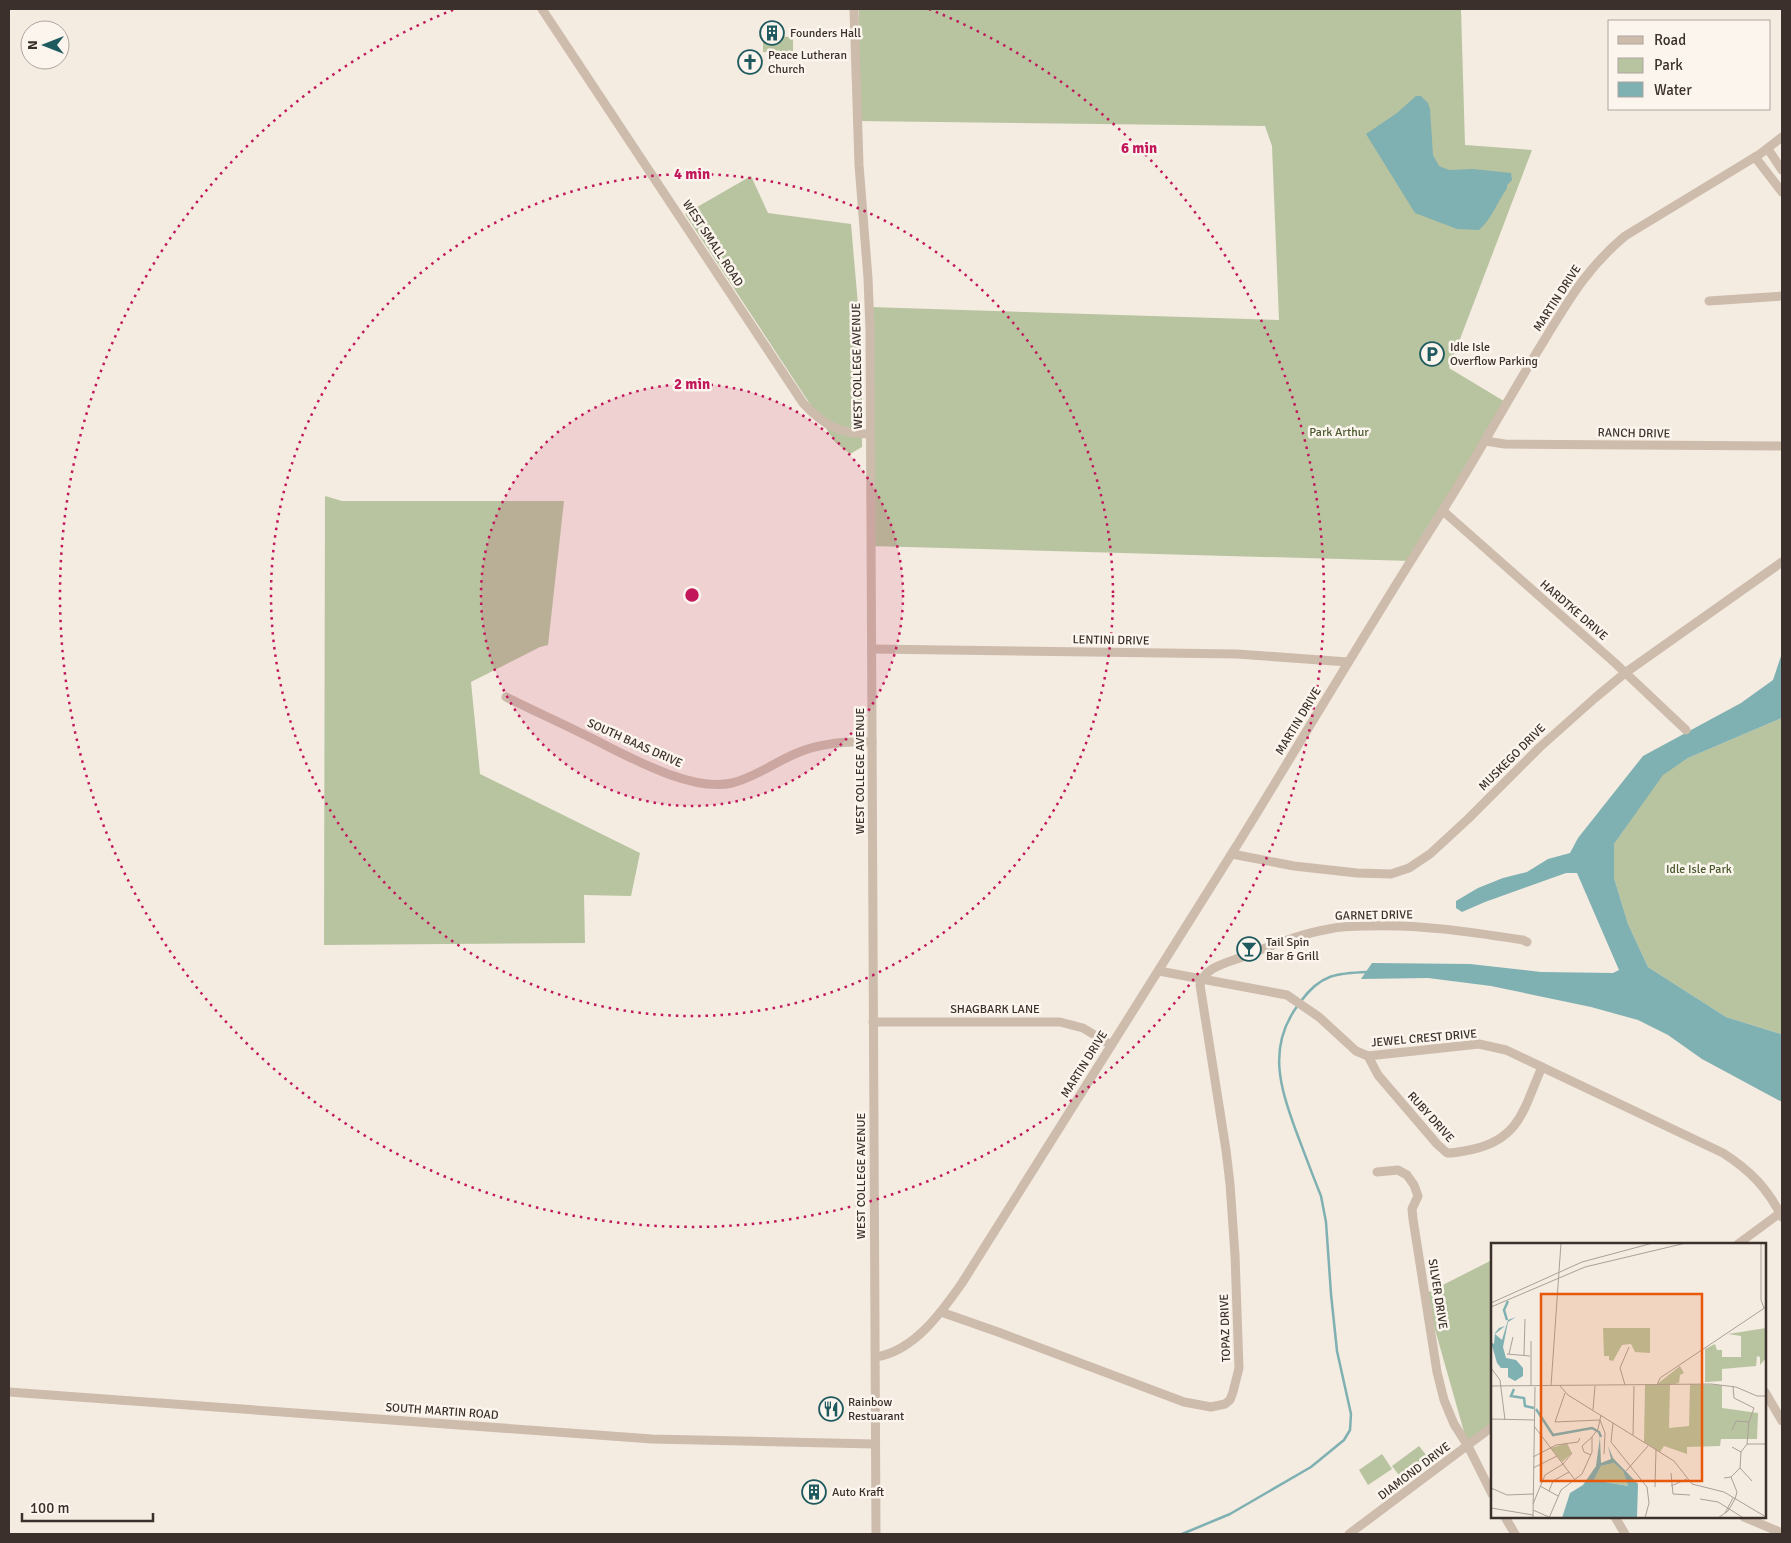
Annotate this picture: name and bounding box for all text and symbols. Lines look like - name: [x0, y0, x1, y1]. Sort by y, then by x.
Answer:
- north arrow: [20, 20, 70, 70]
- building icon: Founders Hall: [759, 20, 785, 46]
- legend: [1608, 20, 1771, 110]
- place label: Founders Hall: [790, 26, 862, 41]
- text: Road: [1654, 31, 1686, 49]
- text: N: [24, 40, 41, 50]
- place label: Peace Lutheran Church: [768, 48, 847, 77]
- church icon: Peace Lutheran Church: [737, 49, 763, 75]
- text: Park: [1654, 56, 1683, 74]
- text: Water: [1654, 81, 1692, 99]
- text: 6 min: [1121, 139, 1157, 157]
- text: 4 min: [674, 165, 710, 183]
- street label: WEST SMALL ROAD: [679, 197, 746, 290]
- street label: MARTIN DRIVE: [1530, 262, 1585, 334]
- street label: WEST COLLEGE AVENUE: [849, 302, 866, 429]
- place label: Idle Isle Overflow Parking: [1450, 340, 1538, 369]
- parking icon: Idle Isle Overflow Parking: [1419, 341, 1445, 367]
- text: 2 min: [674, 375, 710, 393]
- park label: Park Arthur: [1309, 425, 1369, 440]
- street label: RANCH DRIVE: [1597, 425, 1671, 442]
- street label: HARDTKE DRIVE: [1537, 577, 1611, 644]
- centre of rings: [683, 586, 701, 604]
- street label: LENTINI DRIVE: [1072, 632, 1150, 649]
- street label: MARTIN DRIVE: [1272, 684, 1325, 758]
- street label: WEST COLLEGE AVENUE: [853, 708, 868, 834]
- street label: SOUTH BAAS DRIVE: [585, 716, 685, 771]
- street label: MUSKEGO DRIVE: [1476, 721, 1549, 794]
- park label: Idle Isle Park: [1666, 862, 1732, 877]
- street label: GARNET DRIVE: [1335, 907, 1413, 924]
- place label: Tail Spin Bar & Grill: [1266, 935, 1319, 964]
- bar icon: Tail Spin Bar & Grill: [1236, 936, 1262, 962]
- street label: SHAGBARK LANE: [950, 1002, 1040, 1017]
- street label: JEWEL CREST DRIVE: [1370, 1026, 1478, 1051]
- street label: MARTIN DRIVE: [1058, 1028, 1111, 1101]
- street label: RUBY DRIVE: [1404, 1089, 1457, 1146]
- street label: WEST COLLEGE AVENUE: [854, 1113, 869, 1239]
- inset map: [1491, 1243, 1766, 1518]
- street label: SILVER DRIVE: [1425, 1258, 1451, 1331]
- street label: TOPAZ DRIVE: [1217, 1293, 1234, 1362]
- place label: Rainbow Restuarant: [848, 1395, 904, 1424]
- restaurant icon: Rainbow Restuarant: [818, 1396, 844, 1422]
- street label: SOUTH MARTIN ROAD: [385, 1400, 499, 1423]
- street label: DIAMOND DRIVE: [1375, 1439, 1454, 1504]
- building icon: Auto Kraft: [801, 1479, 827, 1505]
- place label: Auto Kraft: [832, 1485, 884, 1500]
- scale bar: [22, 1490, 154, 1522]
- text: 100 m: [30, 1499, 70, 1517]

